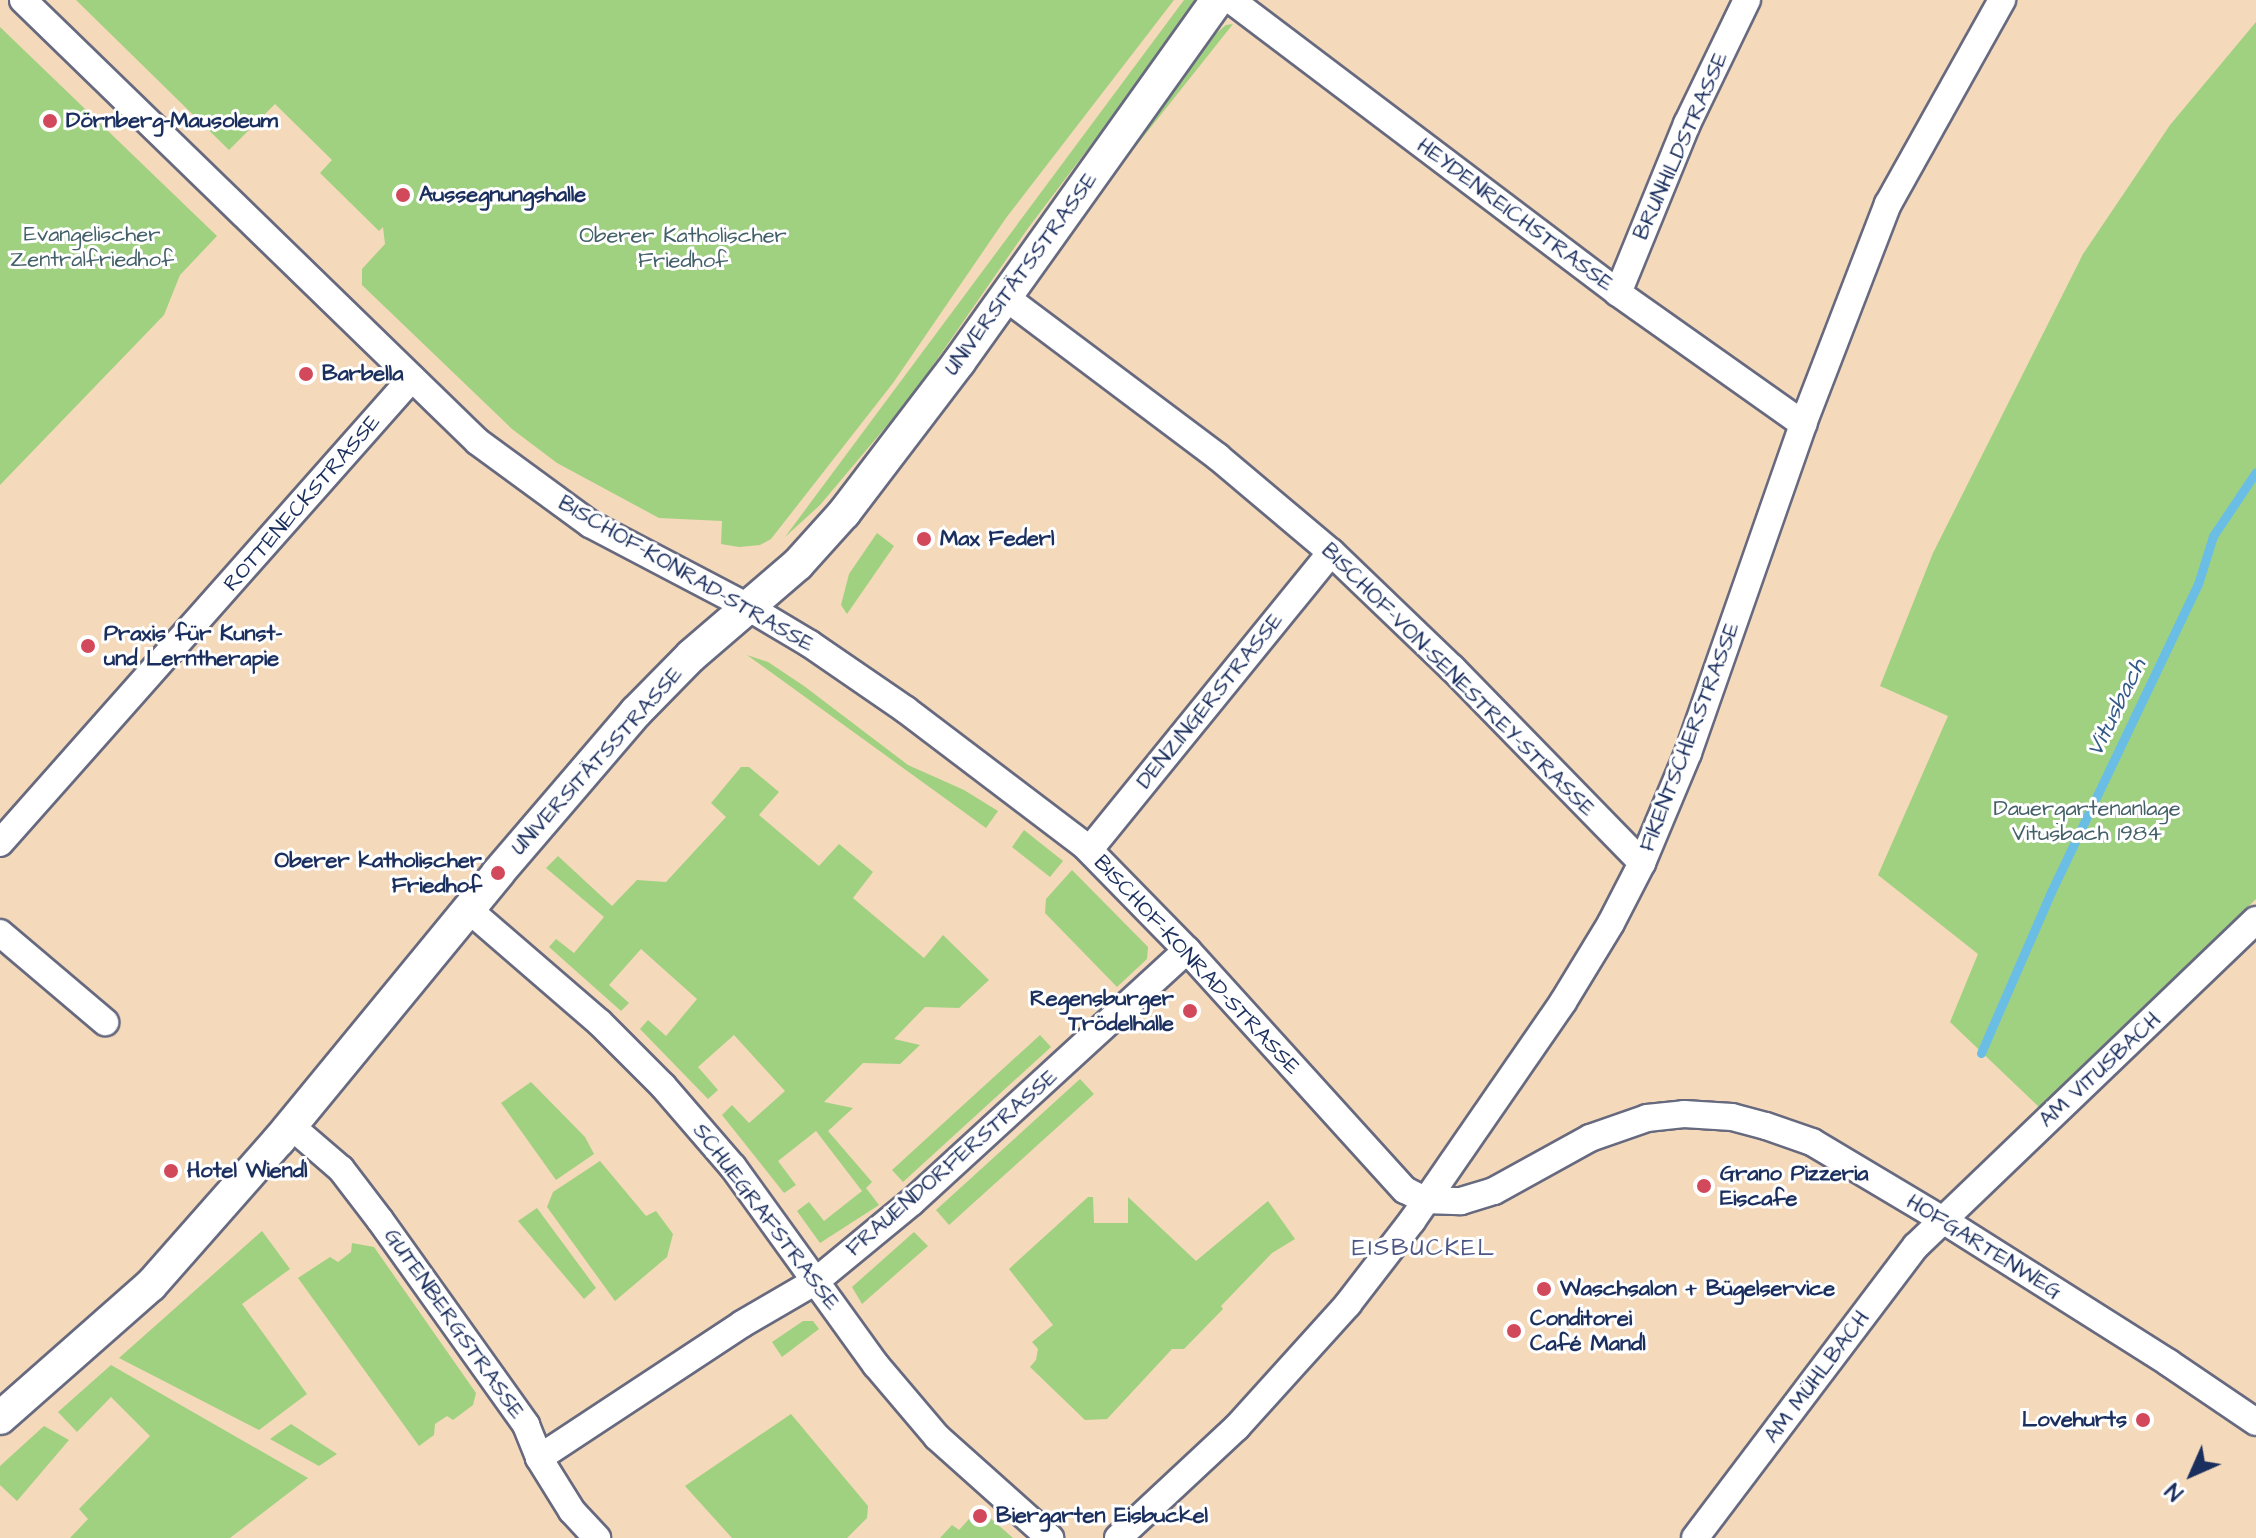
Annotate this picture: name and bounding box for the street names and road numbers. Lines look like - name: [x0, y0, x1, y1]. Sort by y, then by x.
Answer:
- street label: BRUNHILDSTRASSE: [1628, 48, 1734, 244]
- street label: HEYDENREICHSTRASSE: [1412, 133, 1618, 297]
- street label: UNIVERSITÄTSSTRASSE: [939, 168, 1103, 380]
- street label: ROTTENECKSTRASSE: [218, 409, 386, 597]
- street label: BISCHOF-KONRAD-STRASSE: [554, 490, 818, 658]
- street label: BISCHOF-VON-SENESTREY-STRASSE: [1316, 538, 1600, 822]
- street label: DENZINGERSTRASSE: [1131, 608, 1289, 794]
- street label: FIKENTSCHERSTRASSE: [1634, 619, 1746, 855]
- street label: UNIVERSITÄTSSTRASSE: [506, 662, 688, 860]
- street label: BISCHOF-KONRAD-STRASSE: [1088, 850, 1306, 1080]
- street label: AM VITUSBACH: [2034, 1007, 2166, 1133]
- street label: FRAUENDORFERSTRASSE: [841, 1064, 1063, 1262]
- street label: SCHUEGRAFSTRASSE: [687, 1118, 845, 1316]
- street label: HOFGARTENWEG: [1902, 1189, 2066, 1305]
- street label: GUTENBERGSTRASSE: [378, 1224, 530, 1424]
- street label: AM MÜHLBACH: [1759, 1306, 1875, 1448]

